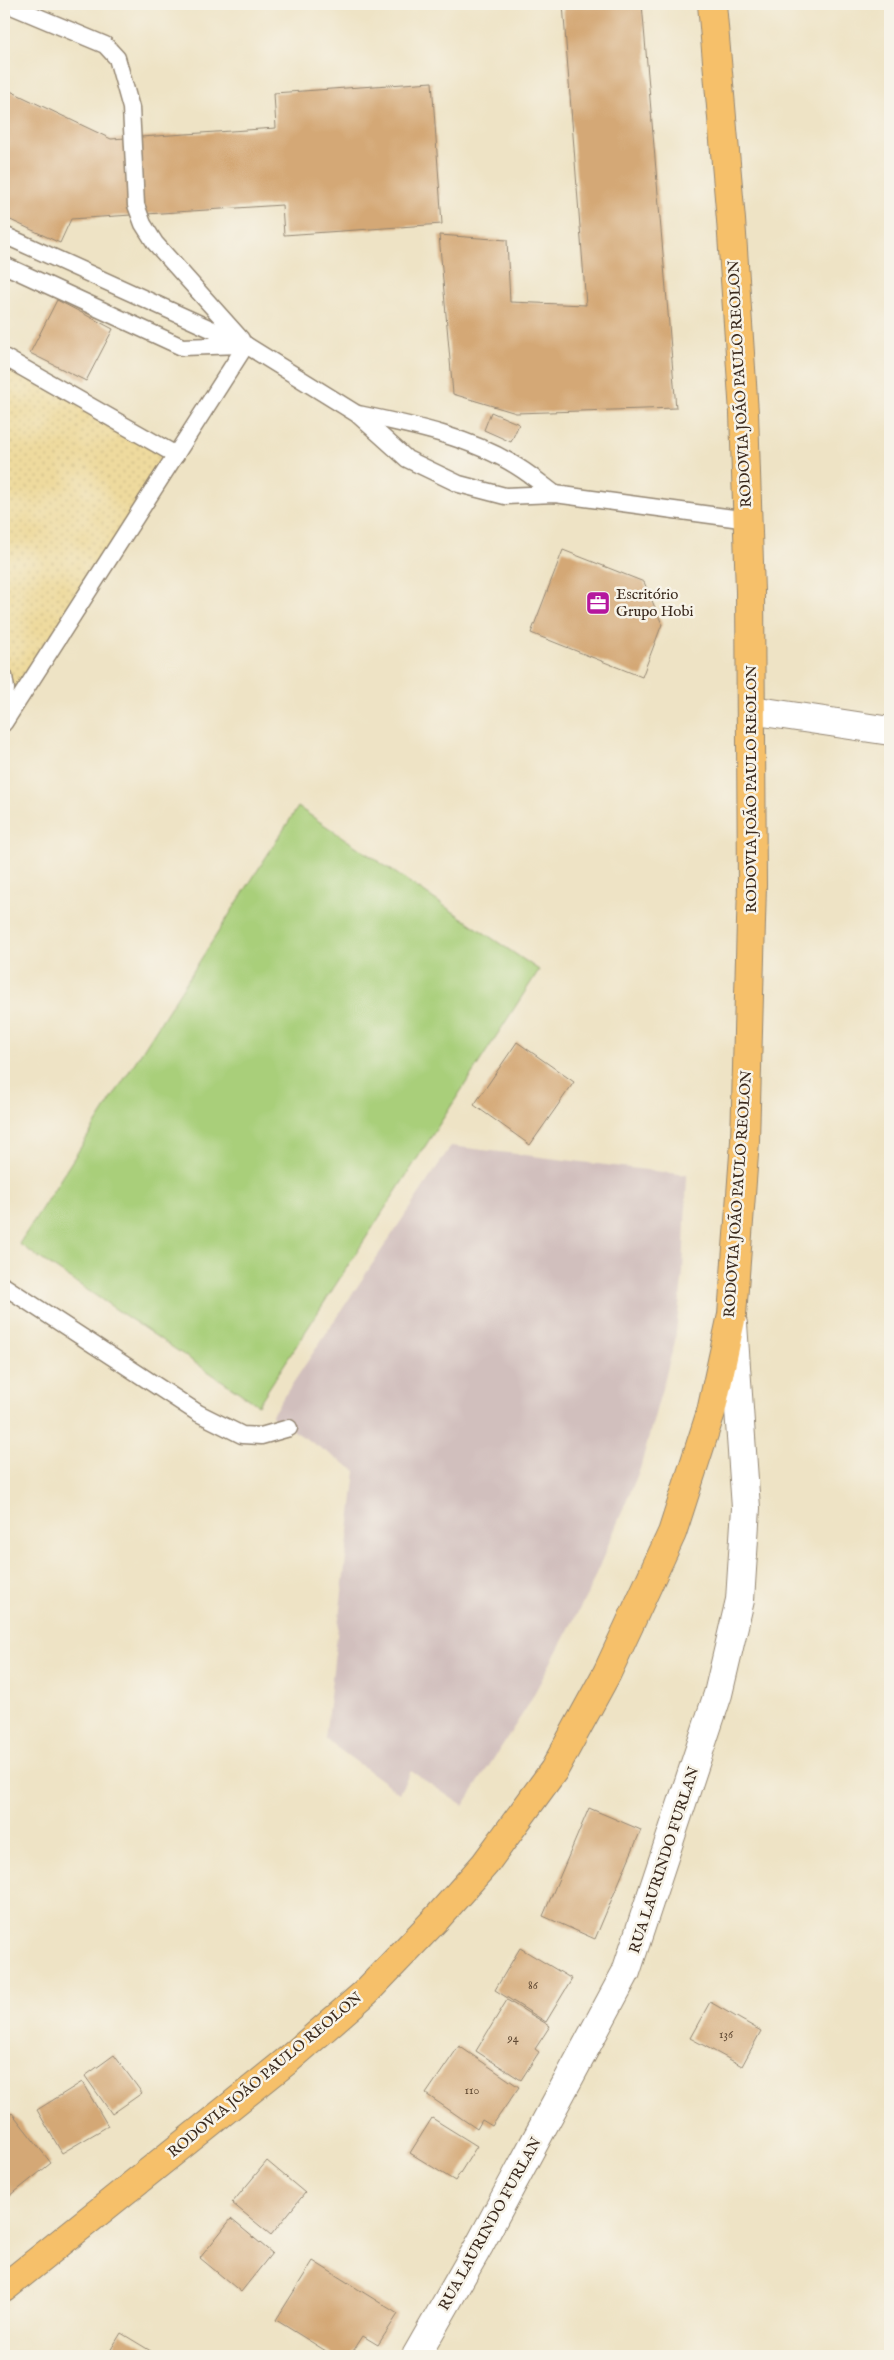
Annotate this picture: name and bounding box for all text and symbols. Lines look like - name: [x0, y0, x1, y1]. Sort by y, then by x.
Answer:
- street label: RODOVIA JOÃO PAULO REOLON: [724, 260, 756, 508]
- place label: Escritório Grupo Hobi: [616, 585, 693, 621]
- office icon: Escritório Grupo Hobi: [585, 590, 611, 616]
- street label: RODOVIA JOÃO PAULO REOLON: [742, 665, 761, 913]
- street label: RODOVIA JOÃO PAULO REOLON: [720, 1070, 756, 1318]
- street label: RUA LAURINDO FURLAN: [625, 1764, 703, 1956]
- house number: 86: [528, 1978, 539, 1993]
- street label: RODOVIA JOÃO PAULO REOLON: [164, 1988, 366, 2162]
- house number: 136: [719, 2027, 734, 2042]
- house number: 94: [506, 2031, 519, 2046]
- house number: 110: [465, 2083, 479, 2098]
- street label: RUA LAURINDO FURLAN: [434, 2134, 546, 2314]

